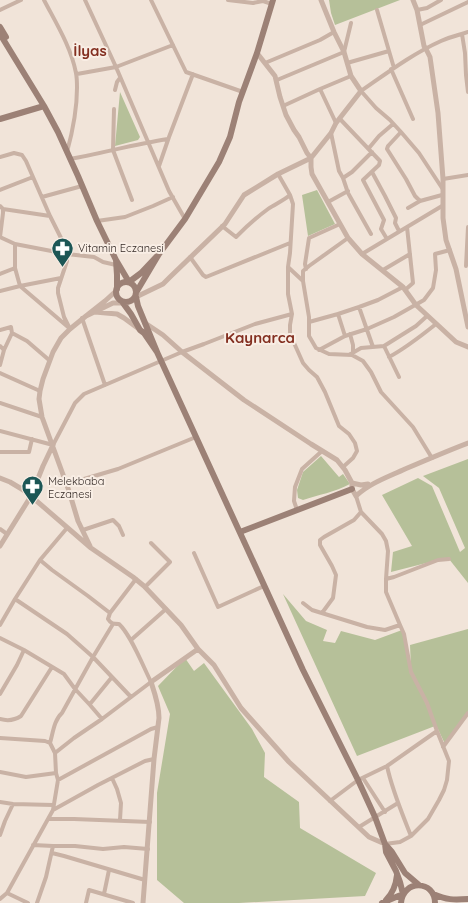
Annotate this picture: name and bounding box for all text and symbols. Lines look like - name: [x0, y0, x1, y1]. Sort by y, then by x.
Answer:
- district label: İlyas: [73, 41, 107, 60]
- pharmacy icon: Vitamin Eczanesi: [49, 235, 75, 268]
- place label: Vitamin Eczanesi: [78, 241, 164, 255]
- district label: Kaynarca: [225, 328, 295, 347]
- pharmacy icon: Melekbaba Eczanesi: [20, 474, 46, 507]
- place label: Melekbaba Eczanesi: [48, 474, 104, 501]

